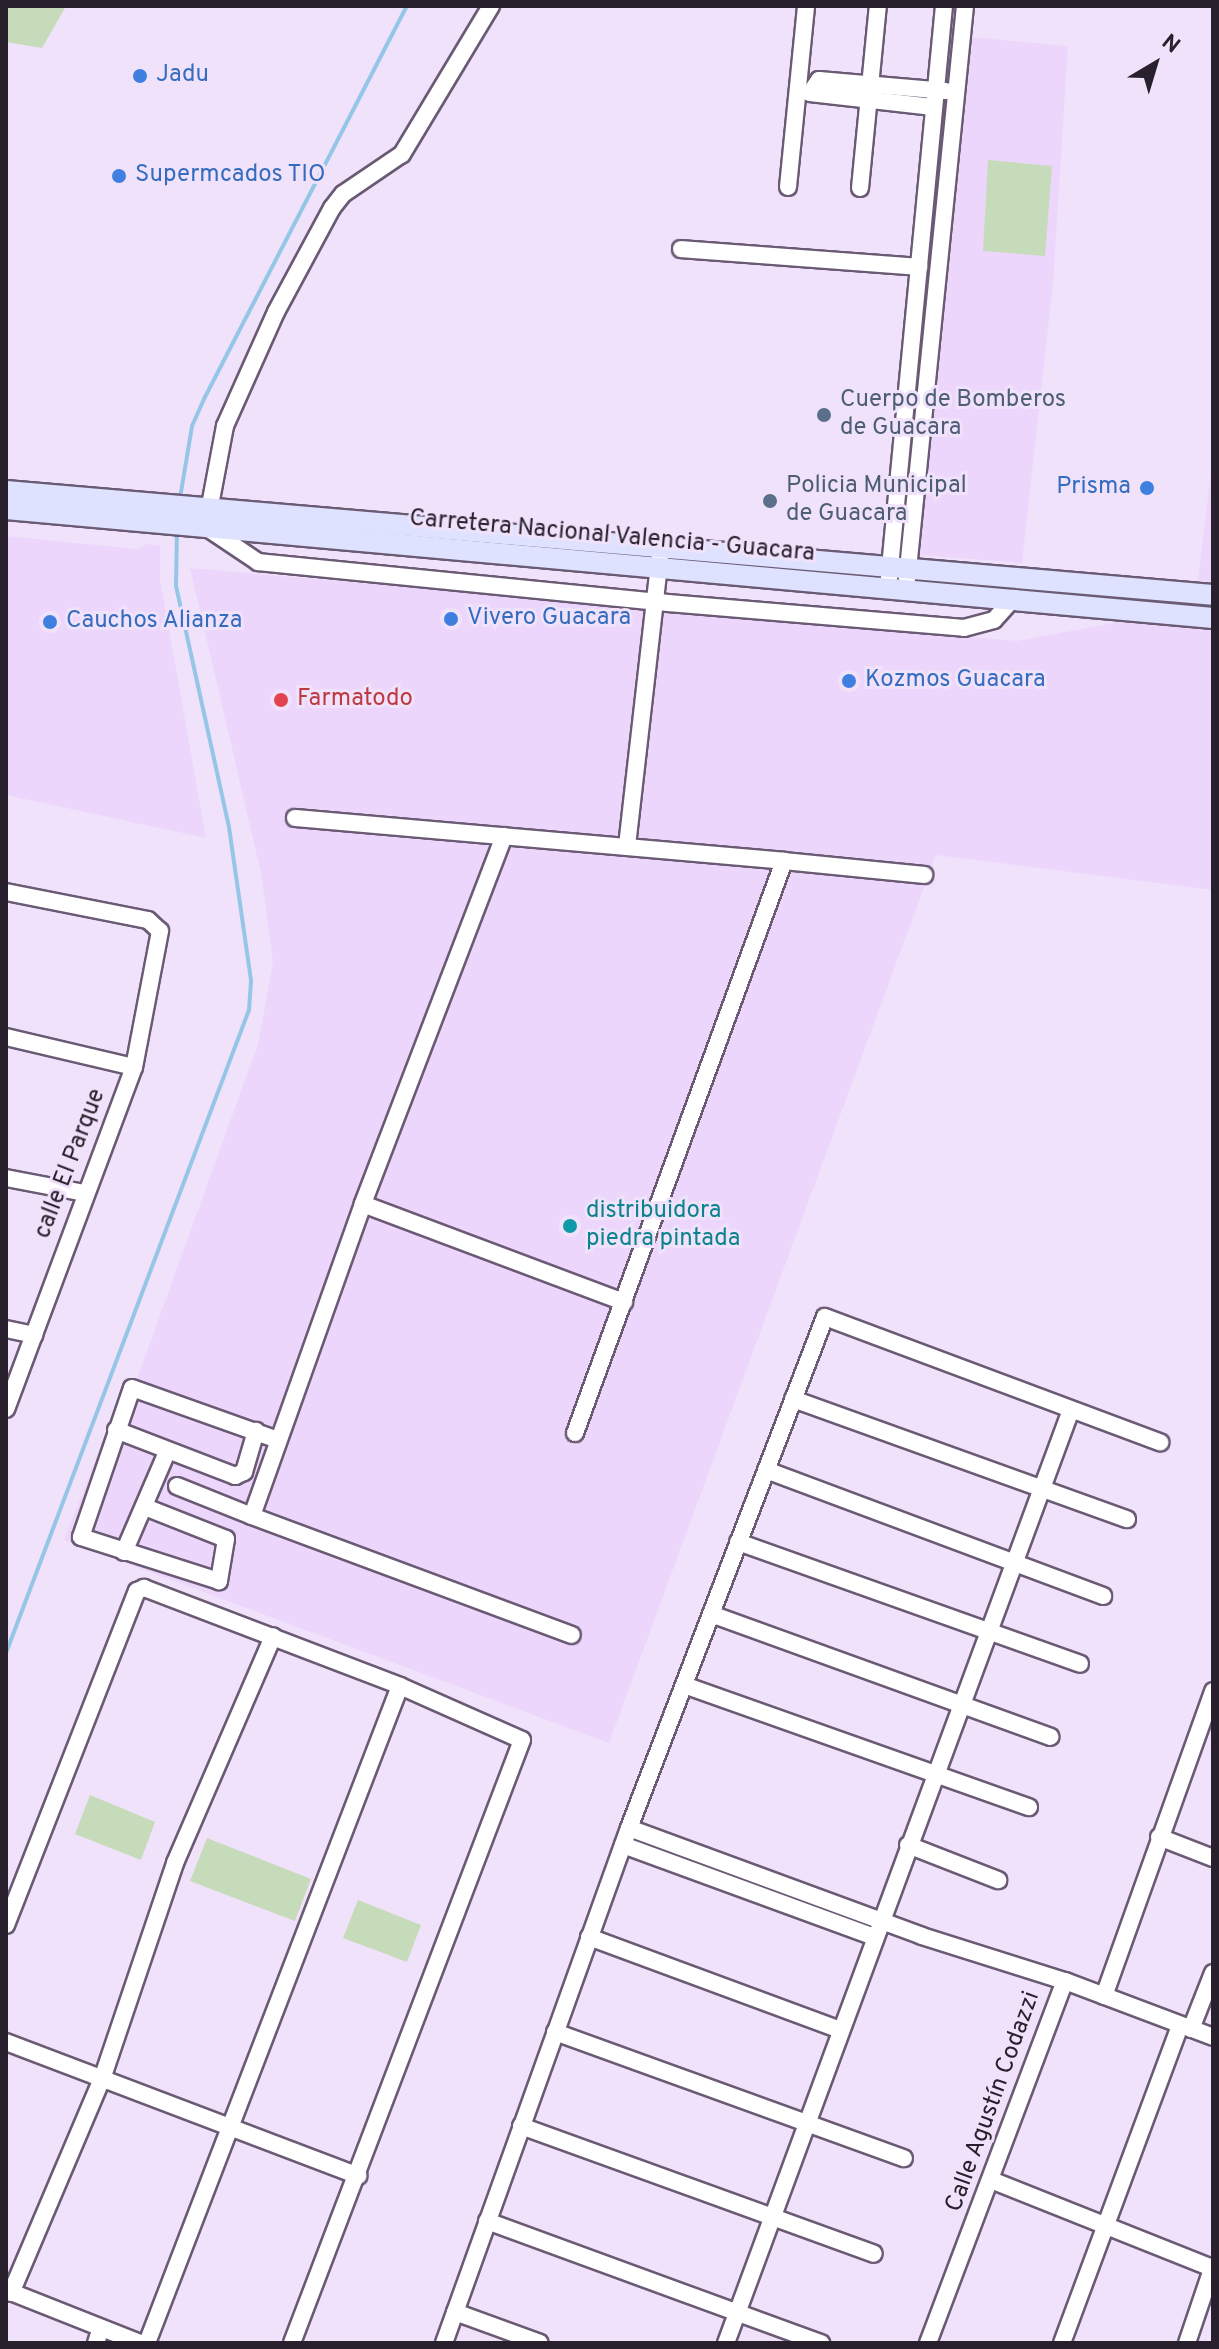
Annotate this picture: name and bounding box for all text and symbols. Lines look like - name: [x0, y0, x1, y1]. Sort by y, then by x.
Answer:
- north arrow: [1115, 24, 1195, 104]
- text: N: [1156, 29, 1185, 60]
- place label: Jadu: [156, 62, 209, 90]
- marker: Jadu: [131, 67, 149, 85]
- place label: Supermcados TIO: [135, 162, 326, 190]
- marker: Supermcados TIO: [110, 167, 128, 185]
- place label: Cuerpo de Bomberos de Guacara: [840, 387, 1066, 443]
- marker: Cuerpo de Bomberos de Guacara: [815, 406, 833, 424]
- place label: Policia Municipal de Guacara: [786, 473, 967, 529]
- place label: Prisma: [1056, 474, 1131, 502]
- marker: Prisma: [1138, 479, 1156, 497]
- marker: Policia Municipal de Guacara: [761, 492, 779, 510]
- street label: Carretera Nacional Valencia - Guacara: [408, 505, 816, 569]
- place label: Vivero Guacara: [467, 605, 631, 633]
- place label: Cauchos Alianza: [66, 608, 243, 636]
- marker: Vivero Guacara: [442, 610, 460, 628]
- marker: Cauchos Alianza: [41, 613, 59, 631]
- place label: Kozmos Guacara: [865, 667, 1046, 695]
- marker: Kozmos Guacara: [840, 672, 858, 690]
- place label: Farmatodo: [297, 686, 413, 714]
- marker: Farmatodo: [272, 691, 290, 709]
- street label: calle El Parque: [29, 1085, 113, 1243]
- place label: distribuidora piedra pintada: [586, 1198, 740, 1254]
- marker: distribuidora piedra pintada: [561, 1217, 579, 1235]
- street label: Calle Agustín Codazzi: [941, 1987, 1047, 2217]

